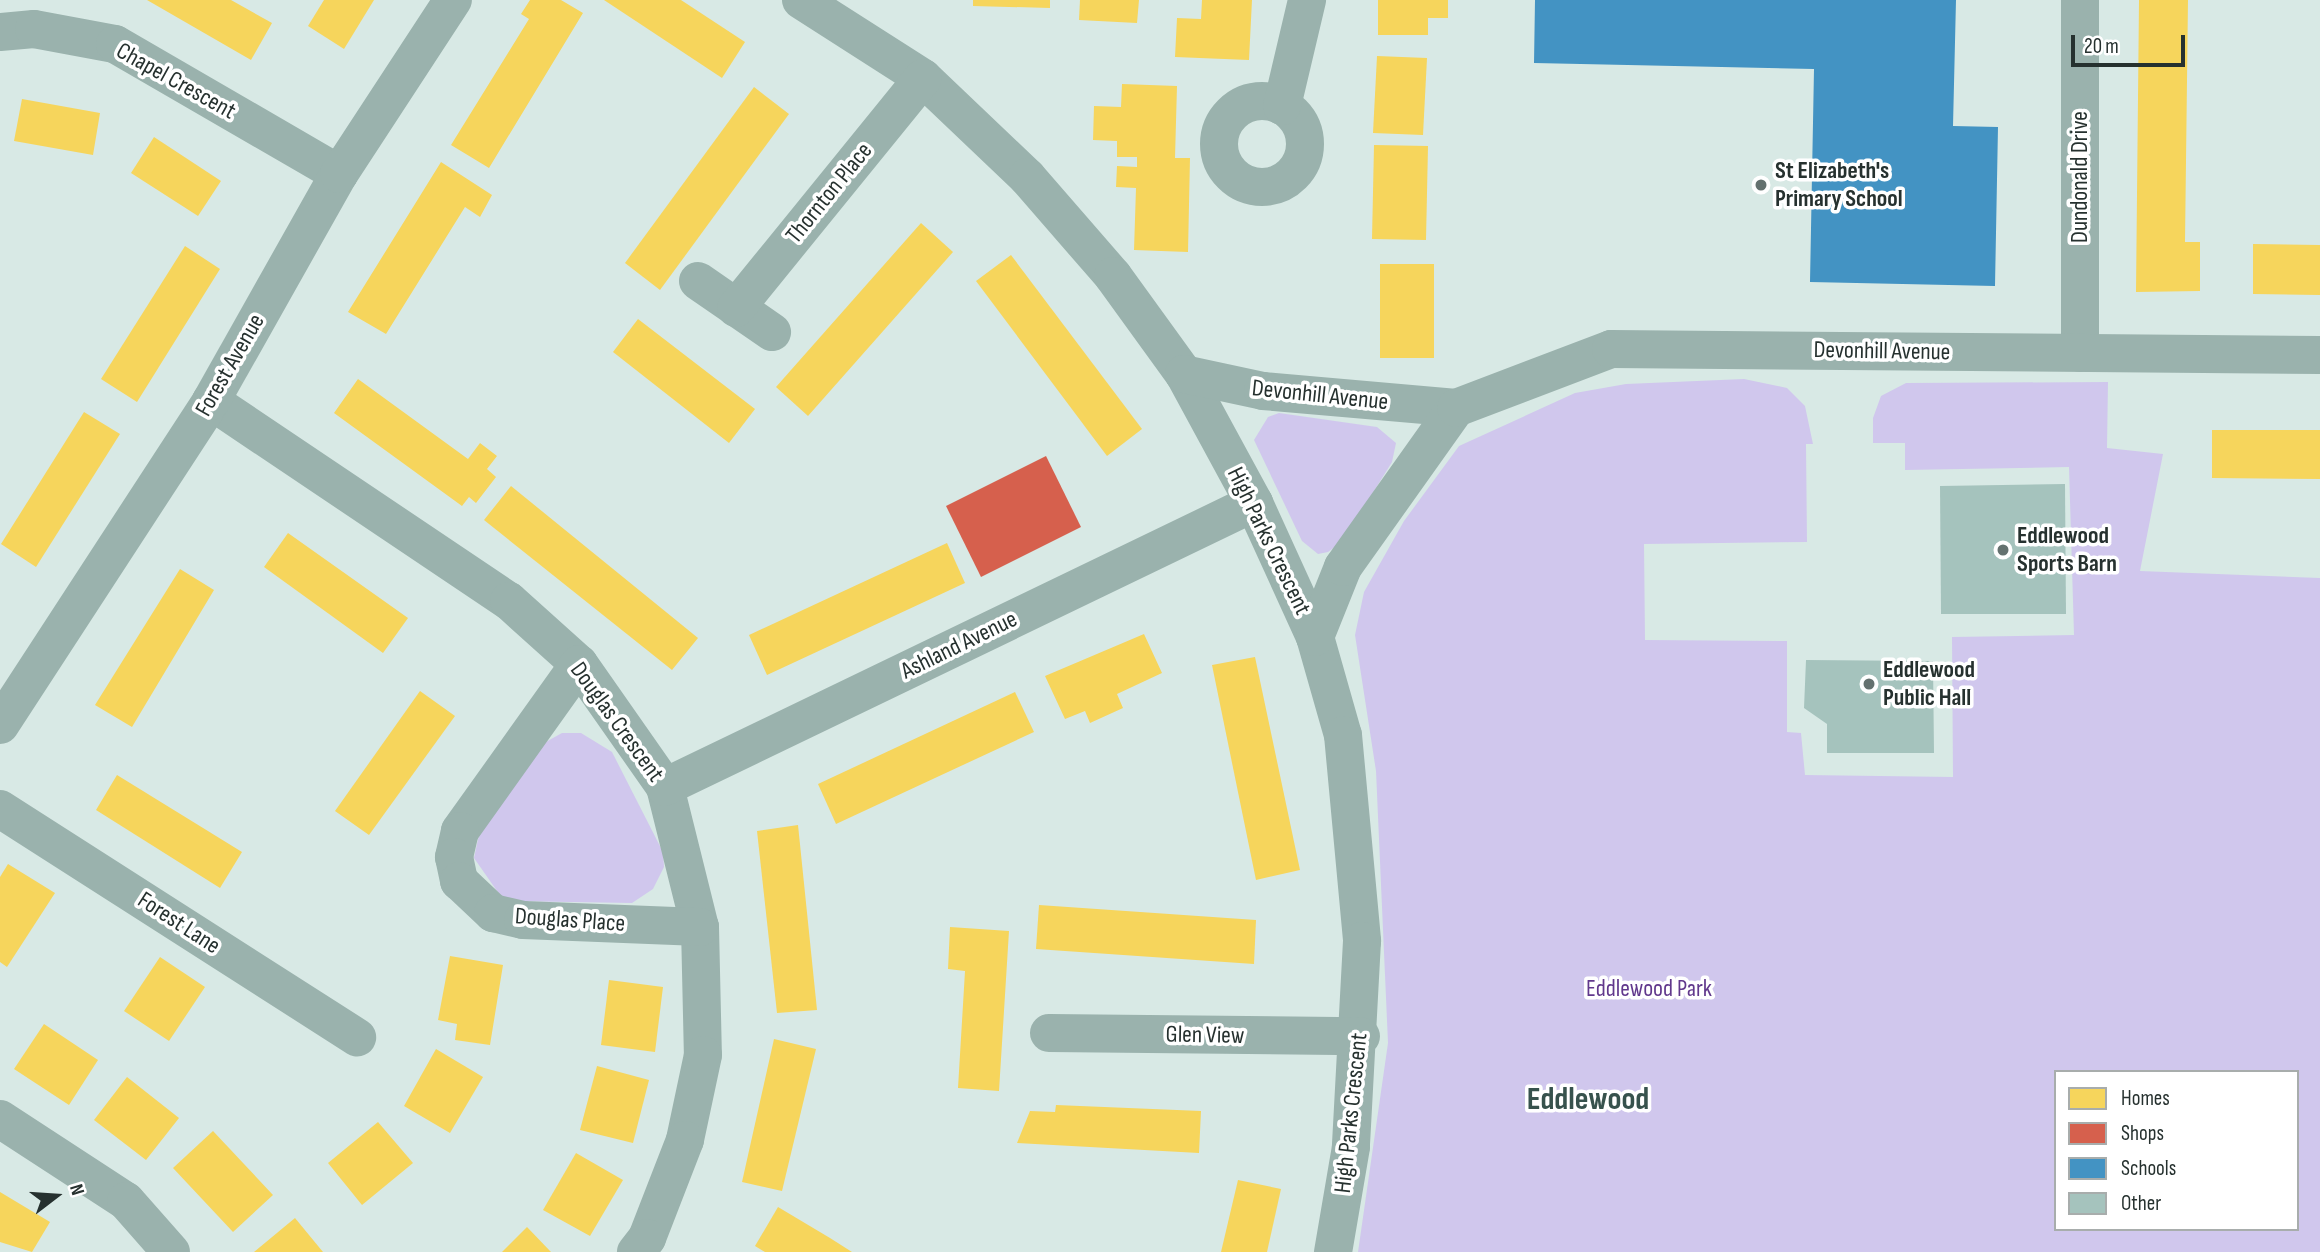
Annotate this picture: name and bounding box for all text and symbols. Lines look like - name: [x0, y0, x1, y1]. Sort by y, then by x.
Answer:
- scale bar: [2075, 21, 2189, 65]
- text: 20 m: [2084, 34, 2119, 59]
- street label: Chapel Crescent: [111, 36, 241, 126]
- street label: Dundonald Drive: [2066, 111, 2094, 243]
- street label: Thornton Place: [780, 137, 878, 249]
- place label: St Elizabeth's Primary School: [1775, 157, 1903, 213]
- marker: St Elizabeth's Primary School: [1753, 177, 1769, 193]
- street label: Forest Avenue: [189, 309, 271, 421]
- street label: Devonhill Avenue: [1813, 335, 1951, 367]
- street label: Devonhill Avenue: [1250, 374, 1390, 416]
- street label: High Parks Crescent: [1221, 462, 1317, 620]
- place label: Eddlewood Sports Barn: [2017, 522, 2117, 578]
- marker: Eddlewood Sports Barn: [1995, 542, 2011, 558]
- street label: Ashland Avenue: [896, 605, 1022, 685]
- place label: Eddlewood Public Hall: [1883, 656, 1975, 712]
- street label: Douglas Crescent: [564, 657, 670, 787]
- marker: Eddlewood Public Hall: [1861, 676, 1877, 692]
- street label: Forest Lane: [132, 886, 226, 960]
- street label: Douglas Place: [514, 902, 626, 938]
- park label: Eddlewood Park: [1586, 975, 1712, 1003]
- street label: Glen View: [1165, 1020, 1245, 1050]
- street label: High Parks Crescent: [1328, 1032, 1374, 1194]
- legend: [2054, 1070, 2299, 1231]
- district label: Eddlewood: [1527, 1081, 1649, 1119]
- text: Homes: [2121, 1086, 2170, 1111]
- text: Shops: [2121, 1121, 2164, 1146]
- text: Schools: [2121, 1156, 2176, 1181]
- north arrow: [21, 1161, 91, 1231]
- text: N: [64, 1181, 89, 1198]
- text: Other: [2121, 1191, 2161, 1216]

